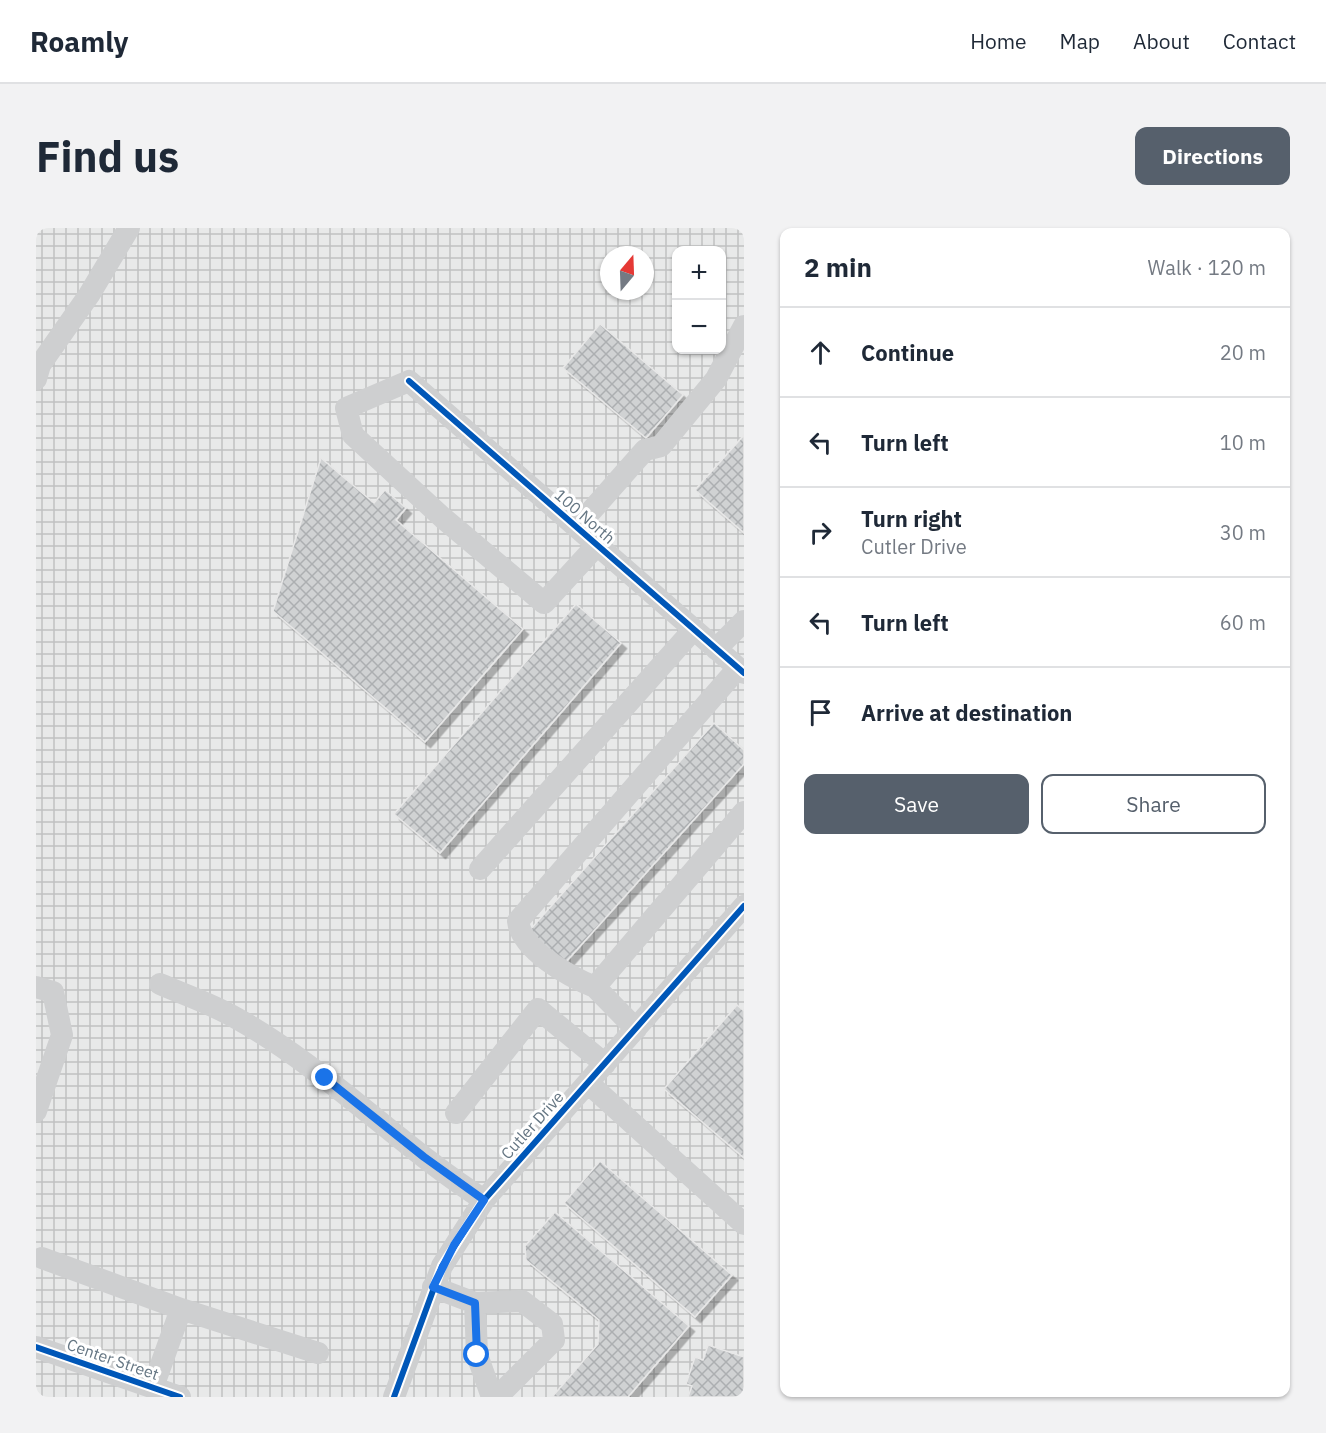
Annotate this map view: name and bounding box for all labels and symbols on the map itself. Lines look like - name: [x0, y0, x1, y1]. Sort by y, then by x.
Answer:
- north arrow: [600, 246, 654, 300]
- street label: 100 North: [551, 484, 619, 548]
- route end: [311, 1064, 337, 1090]
- street label: Cutler Drive: [496, 1087, 568, 1163]
- street label: Center Street: [65, 1334, 161, 1384]
- route start: [463, 1341, 489, 1367]

